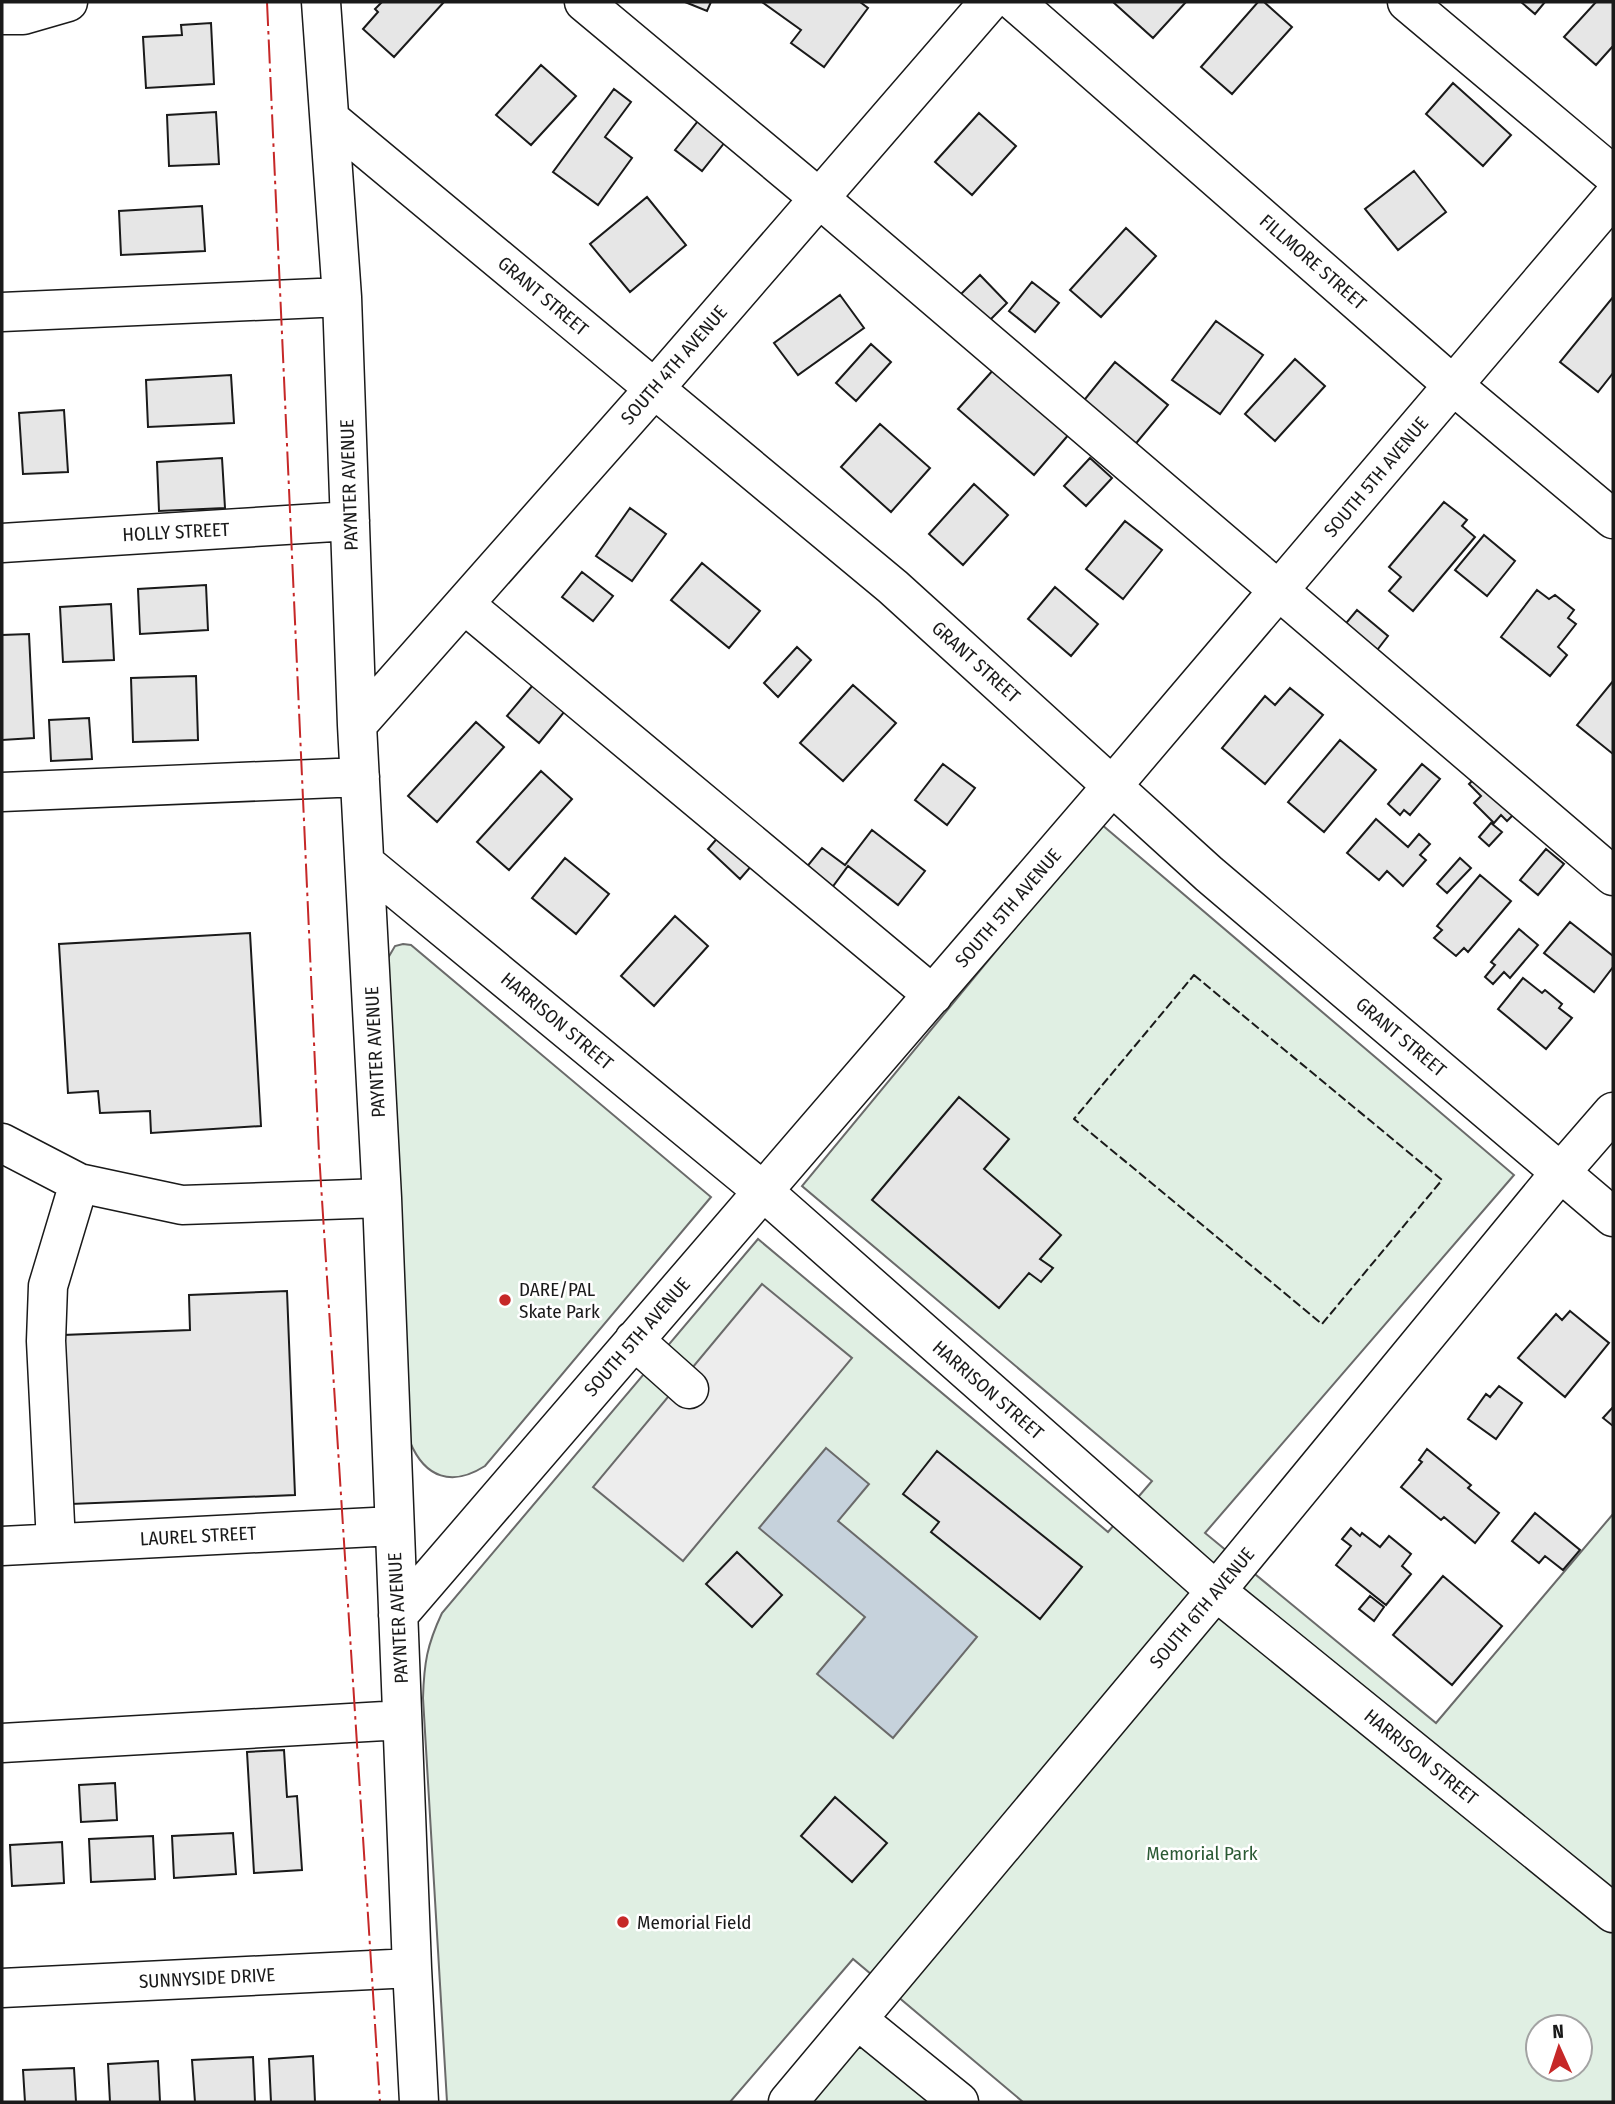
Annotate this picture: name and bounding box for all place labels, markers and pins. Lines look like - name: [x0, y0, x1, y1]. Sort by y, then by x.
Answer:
- place label: DARE/PAL Skate Park: [519, 1278, 600, 1323]
- marker: DARE/PAL Skate Park: [497, 1292, 513, 1308]
- place label: Memorial Field: [637, 1911, 752, 1934]
- marker: Memorial Field: [615, 1914, 631, 1930]

